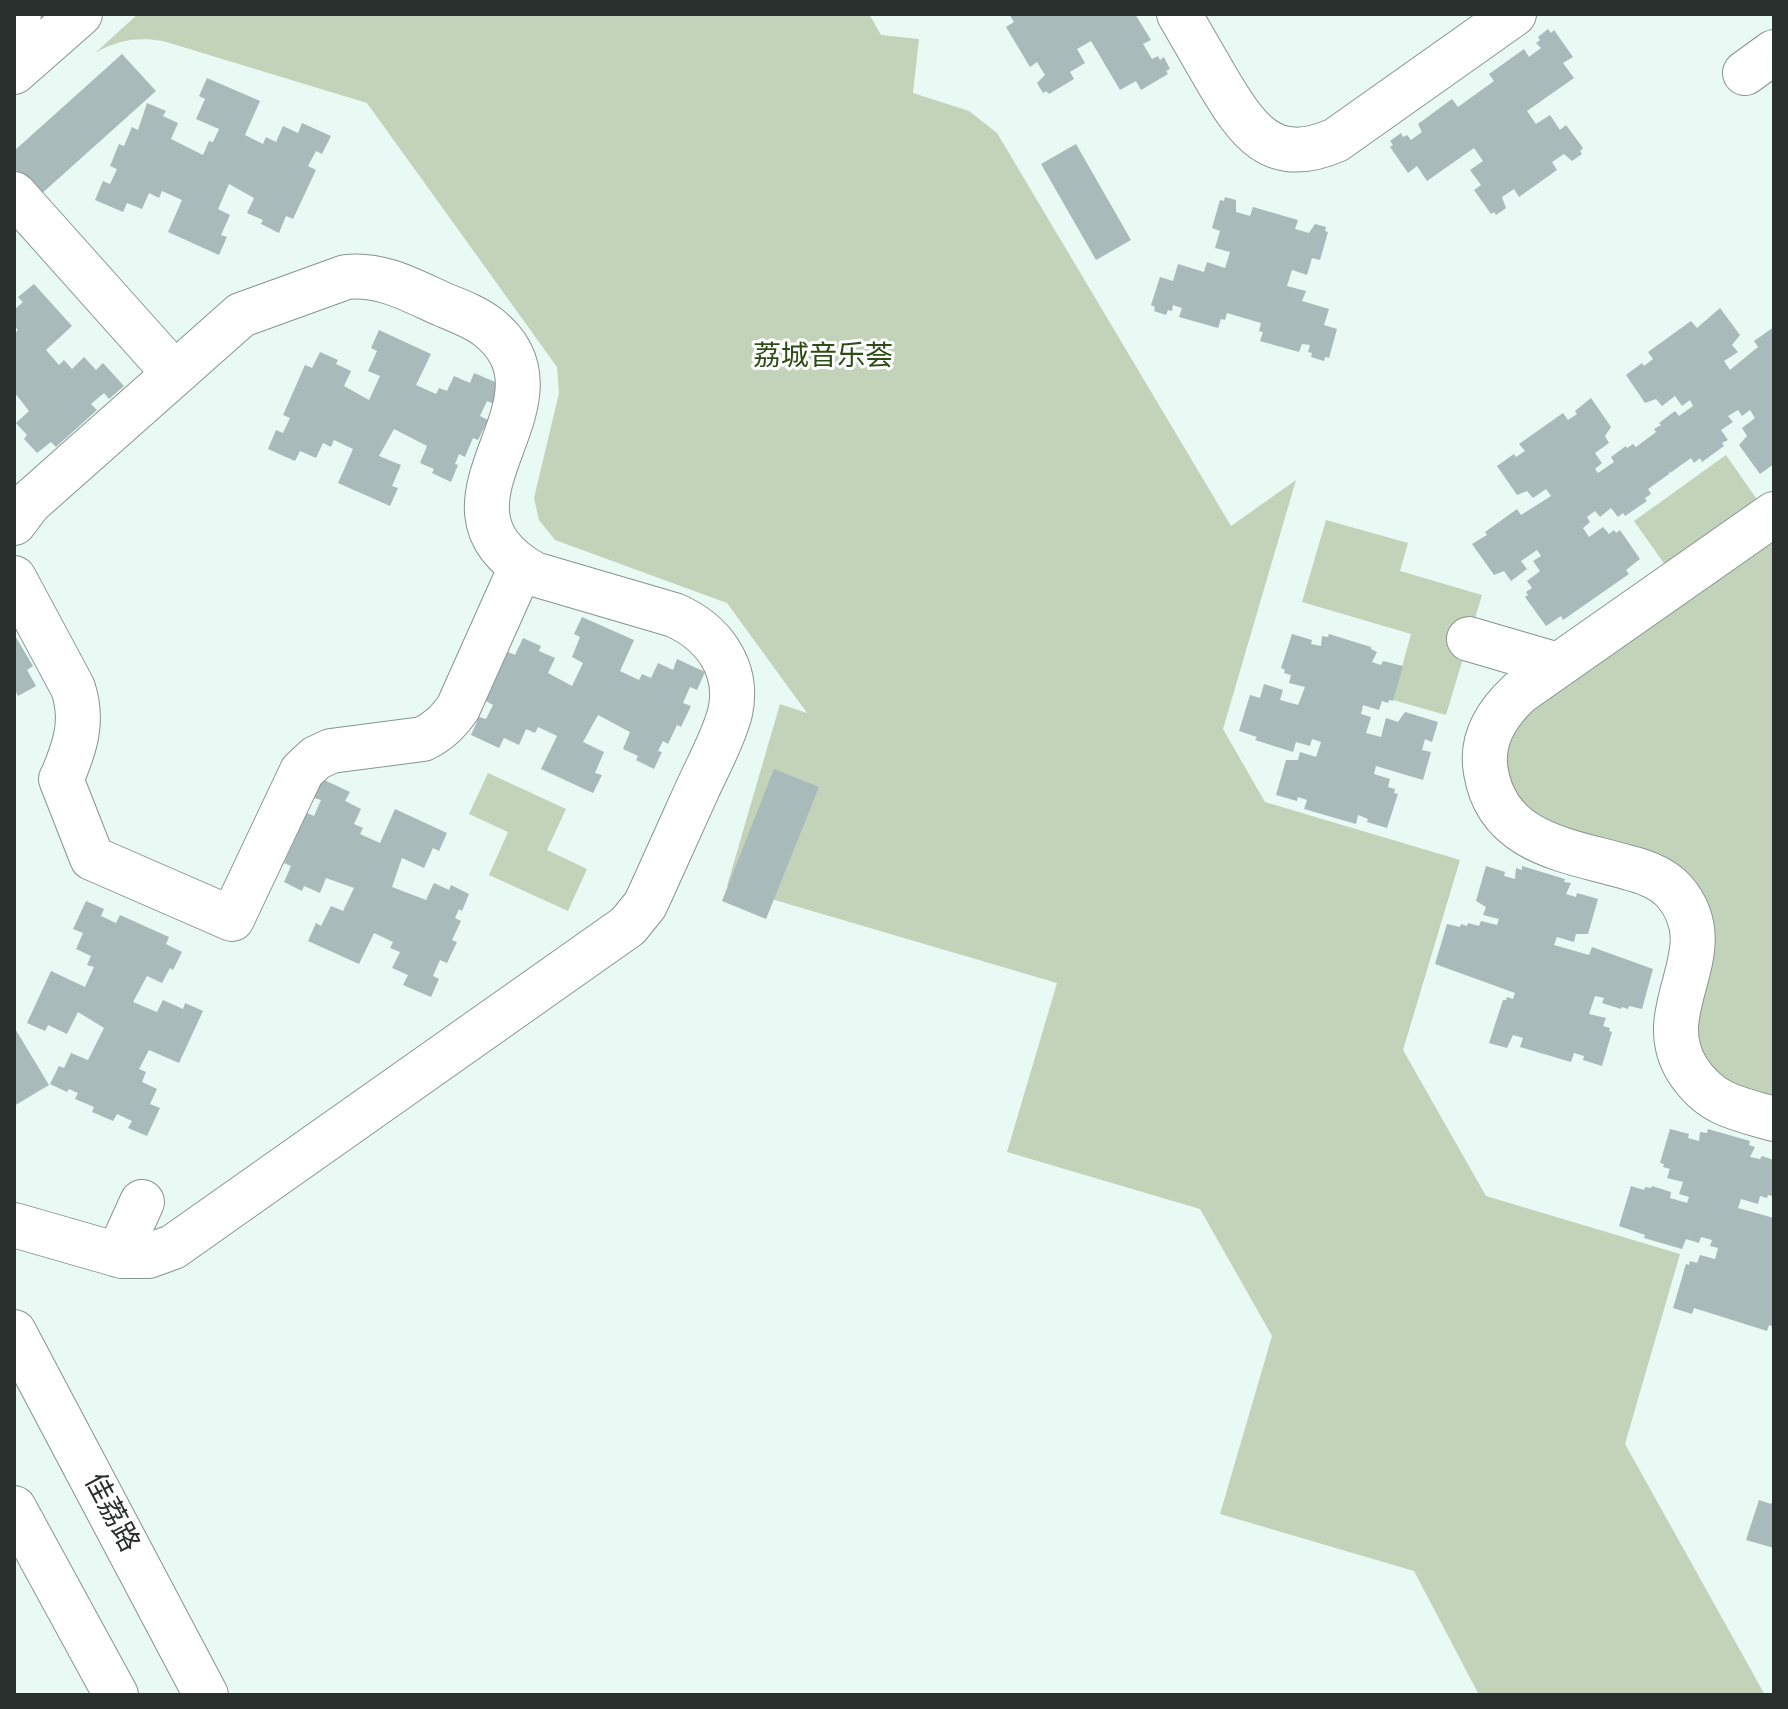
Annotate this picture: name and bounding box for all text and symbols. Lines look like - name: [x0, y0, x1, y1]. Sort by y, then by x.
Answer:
- park label: 荔城音乐荟: [753, 340, 893, 374]
- street label: 佳荔路: [76, 1468, 146, 1558]

